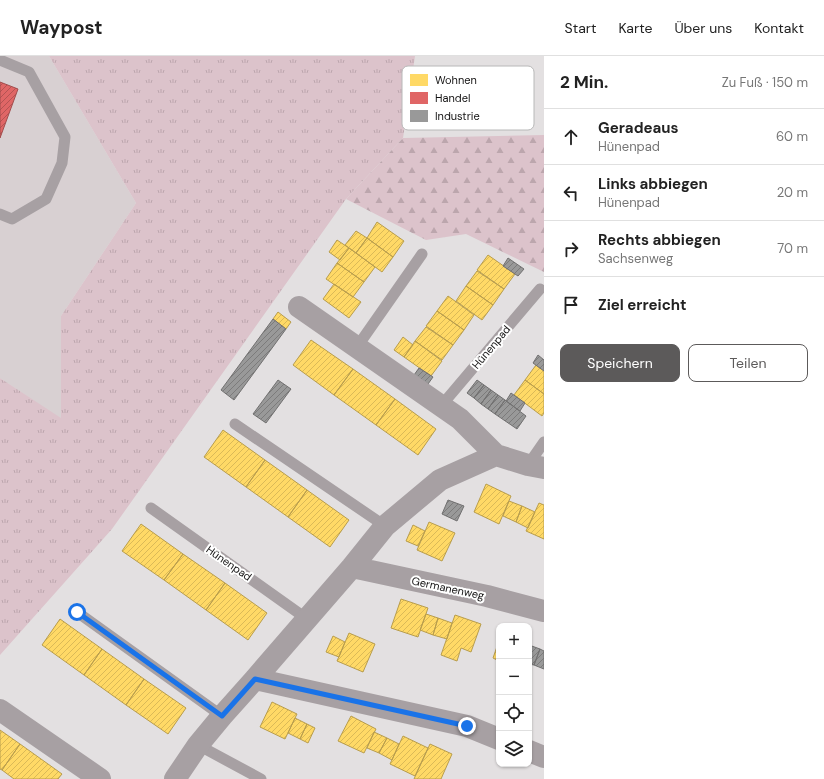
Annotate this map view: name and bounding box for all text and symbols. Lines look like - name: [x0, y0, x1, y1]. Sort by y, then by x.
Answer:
- text: Waypost: [20, 15, 103, 40]
- text: Start: [565, 19, 596, 37]
- text: Karte: [618, 19, 652, 37]
- text: Über uns: [674, 19, 732, 37]
- text: Kontakt: [754, 19, 804, 37]
- legend: [402, 66, 534, 130]
- text: 2 Min.: [560, 71, 608, 93]
- text: Wohnen: [435, 73, 477, 87]
- text: Zu Fuß · 150 m: [722, 74, 808, 91]
- text: Handel: [435, 91, 470, 105]
- text: Industrie: [435, 109, 480, 123]
- text: Geradeaus: [598, 118, 679, 138]
- icon: ahead: [560, 126, 582, 148]
- text: 60 m: [776, 128, 808, 145]
- text: Hünenpad: [598, 138, 660, 155]
- text: Links abbiegen: [598, 174, 708, 194]
- icon: left: [560, 182, 582, 204]
- text: 20 m: [777, 184, 808, 201]
- text: Hünenpad: [598, 194, 660, 211]
- text: Rechts abbiegen: [598, 230, 721, 250]
- icon: right: [560, 238, 582, 260]
- text: 70 m: [777, 240, 808, 257]
- text: Sachsenweg: [598, 250, 673, 267]
- icon: arrive: [560, 294, 582, 316]
- text: Ziel erreicht: [598, 295, 687, 315]
- street label: Hünenpad: [469, 322, 513, 372]
- button: Speichern: [560, 344, 680, 382]
- button: Teilen: [688, 344, 808, 382]
- street label: Hünenpad: [204, 542, 255, 584]
- street label: Germanenweg: [410, 573, 486, 603]
- route start: [68, 603, 86, 621]
- map controls: [496, 623, 532, 767]
- button: +: [496, 623, 532, 659]
- button: −: [496, 659, 532, 695]
- button: locate: [496, 695, 532, 731]
- route end: [458, 717, 476, 735]
- button: layers: [496, 731, 532, 767]

